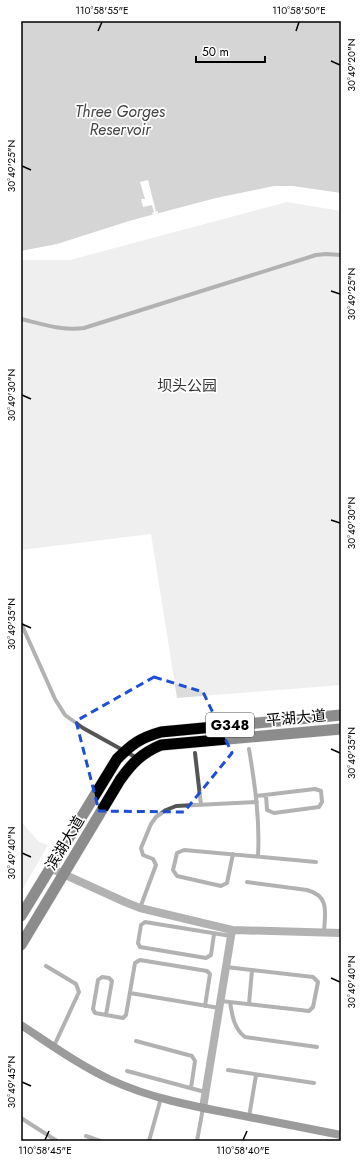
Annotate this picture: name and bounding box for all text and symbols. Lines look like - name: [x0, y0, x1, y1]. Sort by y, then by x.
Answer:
- text: 110°58'55"E: [75, 3, 129, 18]
- text: 110°58'50"E: [272, 3, 326, 18]
- scale bar: [196, 38, 265, 64]
- text: 30°49'20"N: [344, 39, 359, 91]
- text: 50 m: [202, 43, 229, 61]
- water label: Three Gorges Reservoir: [75, 100, 166, 141]
- text: 30°49'25"N: [4, 140, 19, 192]
- text: 30°49'25"N: [344, 268, 359, 320]
- text: 30°49'30"N: [4, 369, 19, 421]
- park label: 坝头公园: [157, 375, 217, 397]
- text: 30°49'30"N: [344, 497, 359, 549]
- text: 30°49'35"N: [4, 598, 19, 650]
- street label: 平湖大道: [265, 704, 327, 732]
- road number: G348: [206, 713, 254, 737]
- text: 30°49'35"N: [344, 727, 359, 779]
- street label: 滨湖大道: [40, 812, 90, 874]
- text: 30°49'40"N: [4, 827, 19, 879]
- text: 30°49'40"N: [344, 956, 359, 1008]
- text: 30°49'45"N: [4, 1056, 19, 1108]
- text: 110°58'45"E: [18, 1143, 72, 1158]
- text: 110°58'40"E: [216, 1143, 270, 1158]

